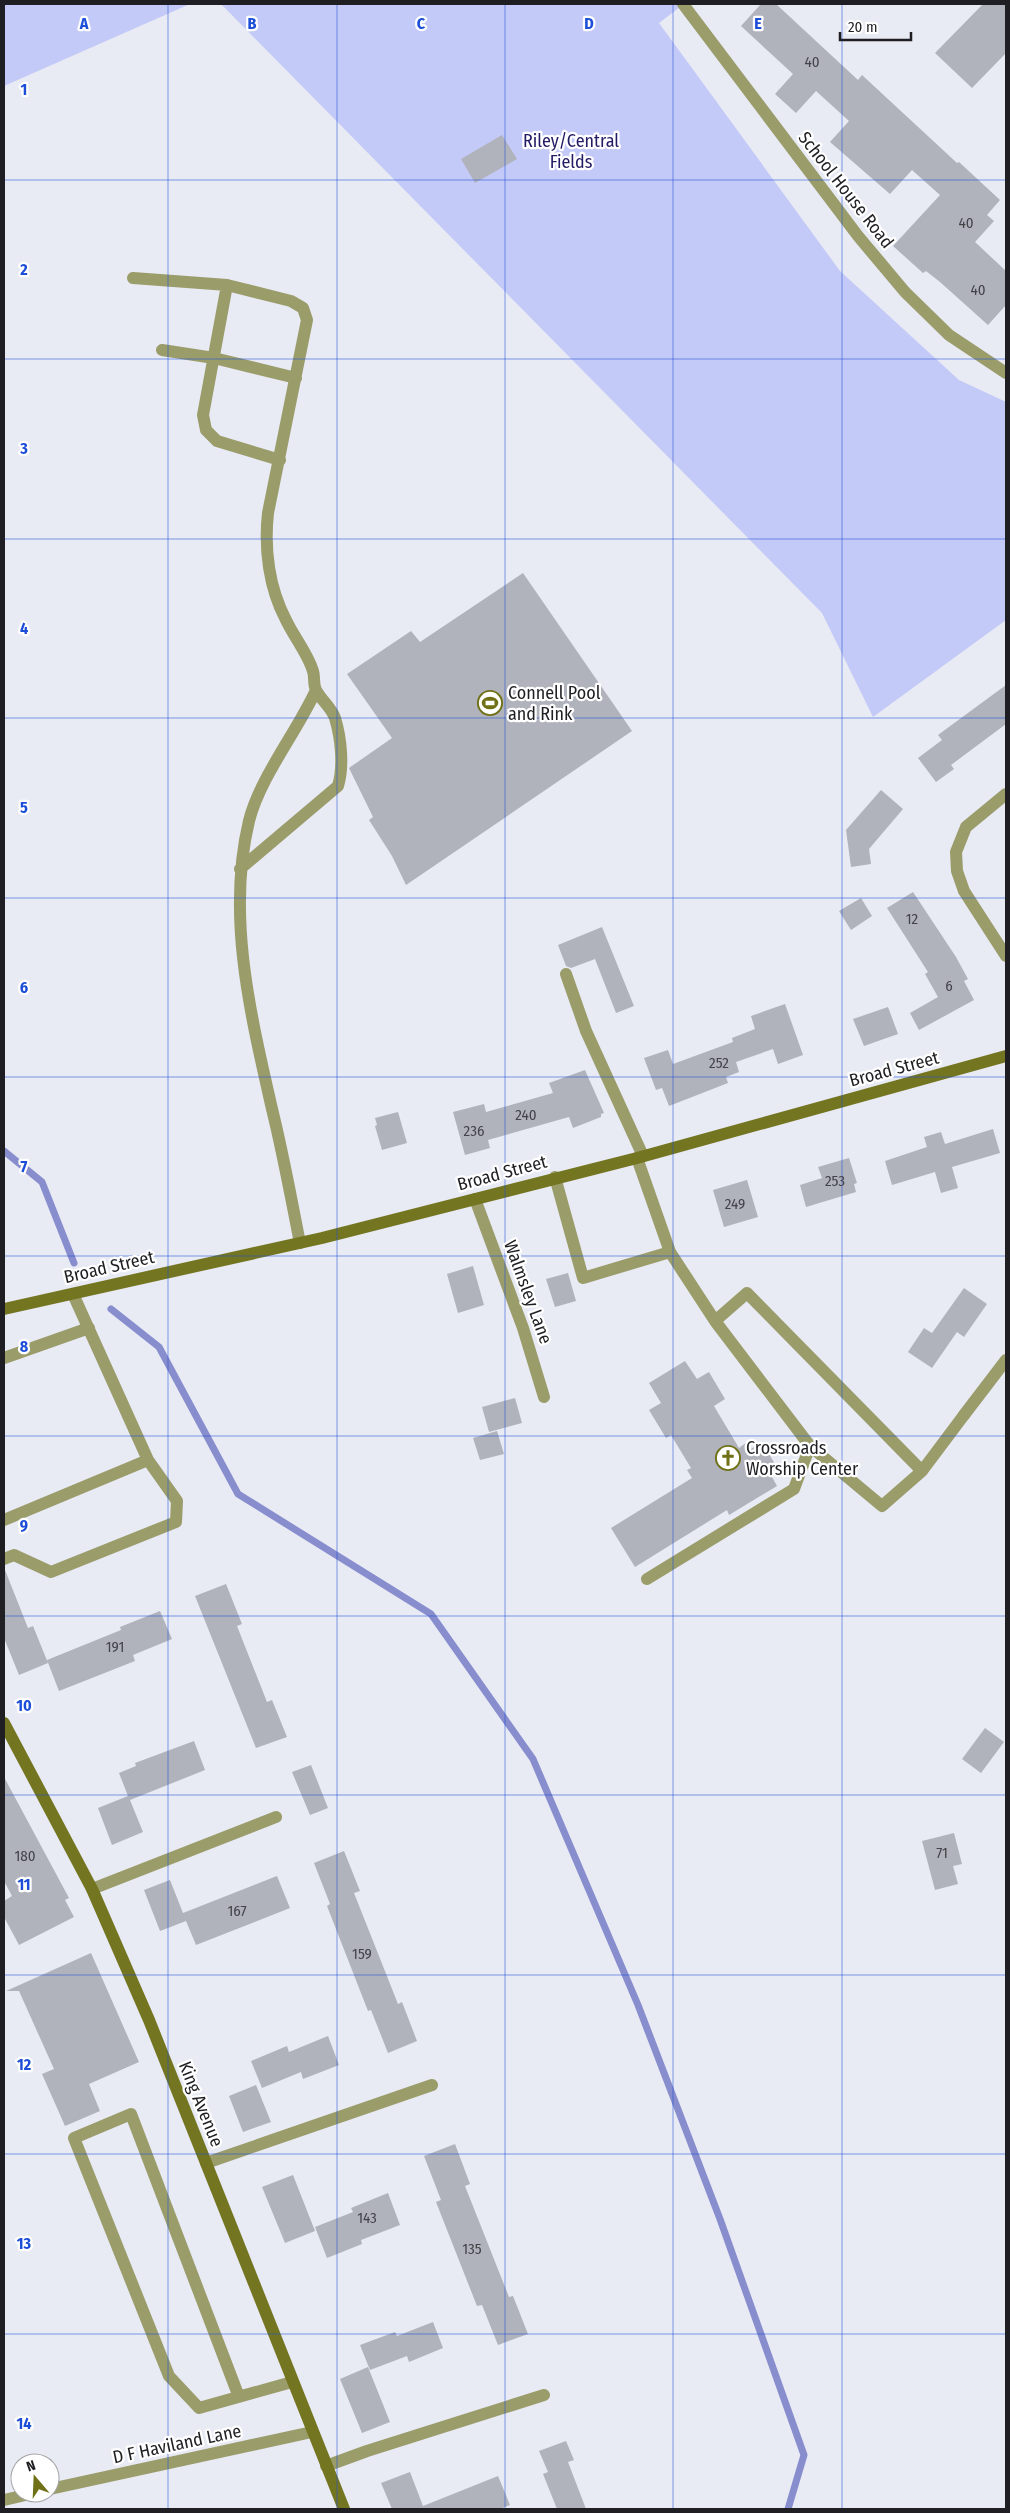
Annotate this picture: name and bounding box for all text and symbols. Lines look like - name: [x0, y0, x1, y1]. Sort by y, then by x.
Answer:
- scale bar: [840, 10, 911, 42]
- text: A: [79, 14, 89, 33]
- text: B: [248, 14, 257, 33]
- text: C: [417, 14, 426, 33]
- text: D: [584, 14, 594, 33]
- text: E: [754, 14, 762, 33]
- text: 20 m: [848, 18, 878, 36]
- house number: 40: [804, 53, 820, 71]
- text: 1: [21, 80, 27, 99]
- street label: School House Road: [794, 127, 898, 253]
- park label: Riley/Central Fields: [523, 130, 619, 173]
- house number: 40: [958, 214, 974, 232]
- text: 2: [19, 260, 28, 279]
- house number: 40: [970, 281, 986, 299]
- text: 3: [19, 439, 28, 458]
- text: 4: [20, 619, 28, 638]
- place label: Connell Pool and Rink: [508, 682, 601, 725]
- sports icon: Connell Pool and Rink: [477, 690, 503, 716]
- text: 5: [20, 798, 28, 817]
- house number: 12: [906, 910, 919, 928]
- house number: 6: [945, 977, 953, 995]
- text: 6: [20, 978, 28, 997]
- street label: Broad Street: [847, 1046, 941, 1092]
- house number: 252: [709, 1054, 729, 1072]
- house number: 240: [515, 1106, 537, 1124]
- house number: 236: [464, 1122, 484, 1140]
- street label: Broad Street: [455, 1150, 549, 1196]
- text: 7: [21, 1157, 28, 1176]
- house number: 253: [825, 1172, 845, 1190]
- house number: 249: [725, 1195, 745, 1213]
- street label: Walmsley Lane: [499, 1237, 557, 1347]
- street label: Broad Street: [62, 1246, 156, 1288]
- text: 8: [20, 1337, 29, 1356]
- place label: Crossroads Worship Center: [746, 1437, 859, 1480]
- church icon: Crossroads Worship Center: [715, 1445, 741, 1471]
- text: 9: [20, 1516, 28, 1535]
- house number: 191: [106, 1638, 124, 1656]
- text: 10: [16, 1696, 32, 1715]
- house number: 71: [936, 1844, 948, 1862]
- house number: 180: [14, 1847, 36, 1865]
- text: 11: [17, 1875, 31, 1894]
- house number: 167: [227, 1902, 247, 1920]
- house number: 159: [352, 1945, 372, 1963]
- text: 12: [17, 2055, 32, 2074]
- street label: King Avenue: [174, 2058, 228, 2150]
- house number: 143: [357, 2209, 377, 2227]
- text: 13: [17, 2234, 32, 2253]
- house number: 135: [462, 2240, 482, 2258]
- text: 14: [17, 2414, 32, 2433]
- street label: D F Haviland Lane: [111, 2420, 243, 2468]
- north arrow: [10, 2453, 60, 2503]
- text: N: [24, 2457, 38, 2476]

